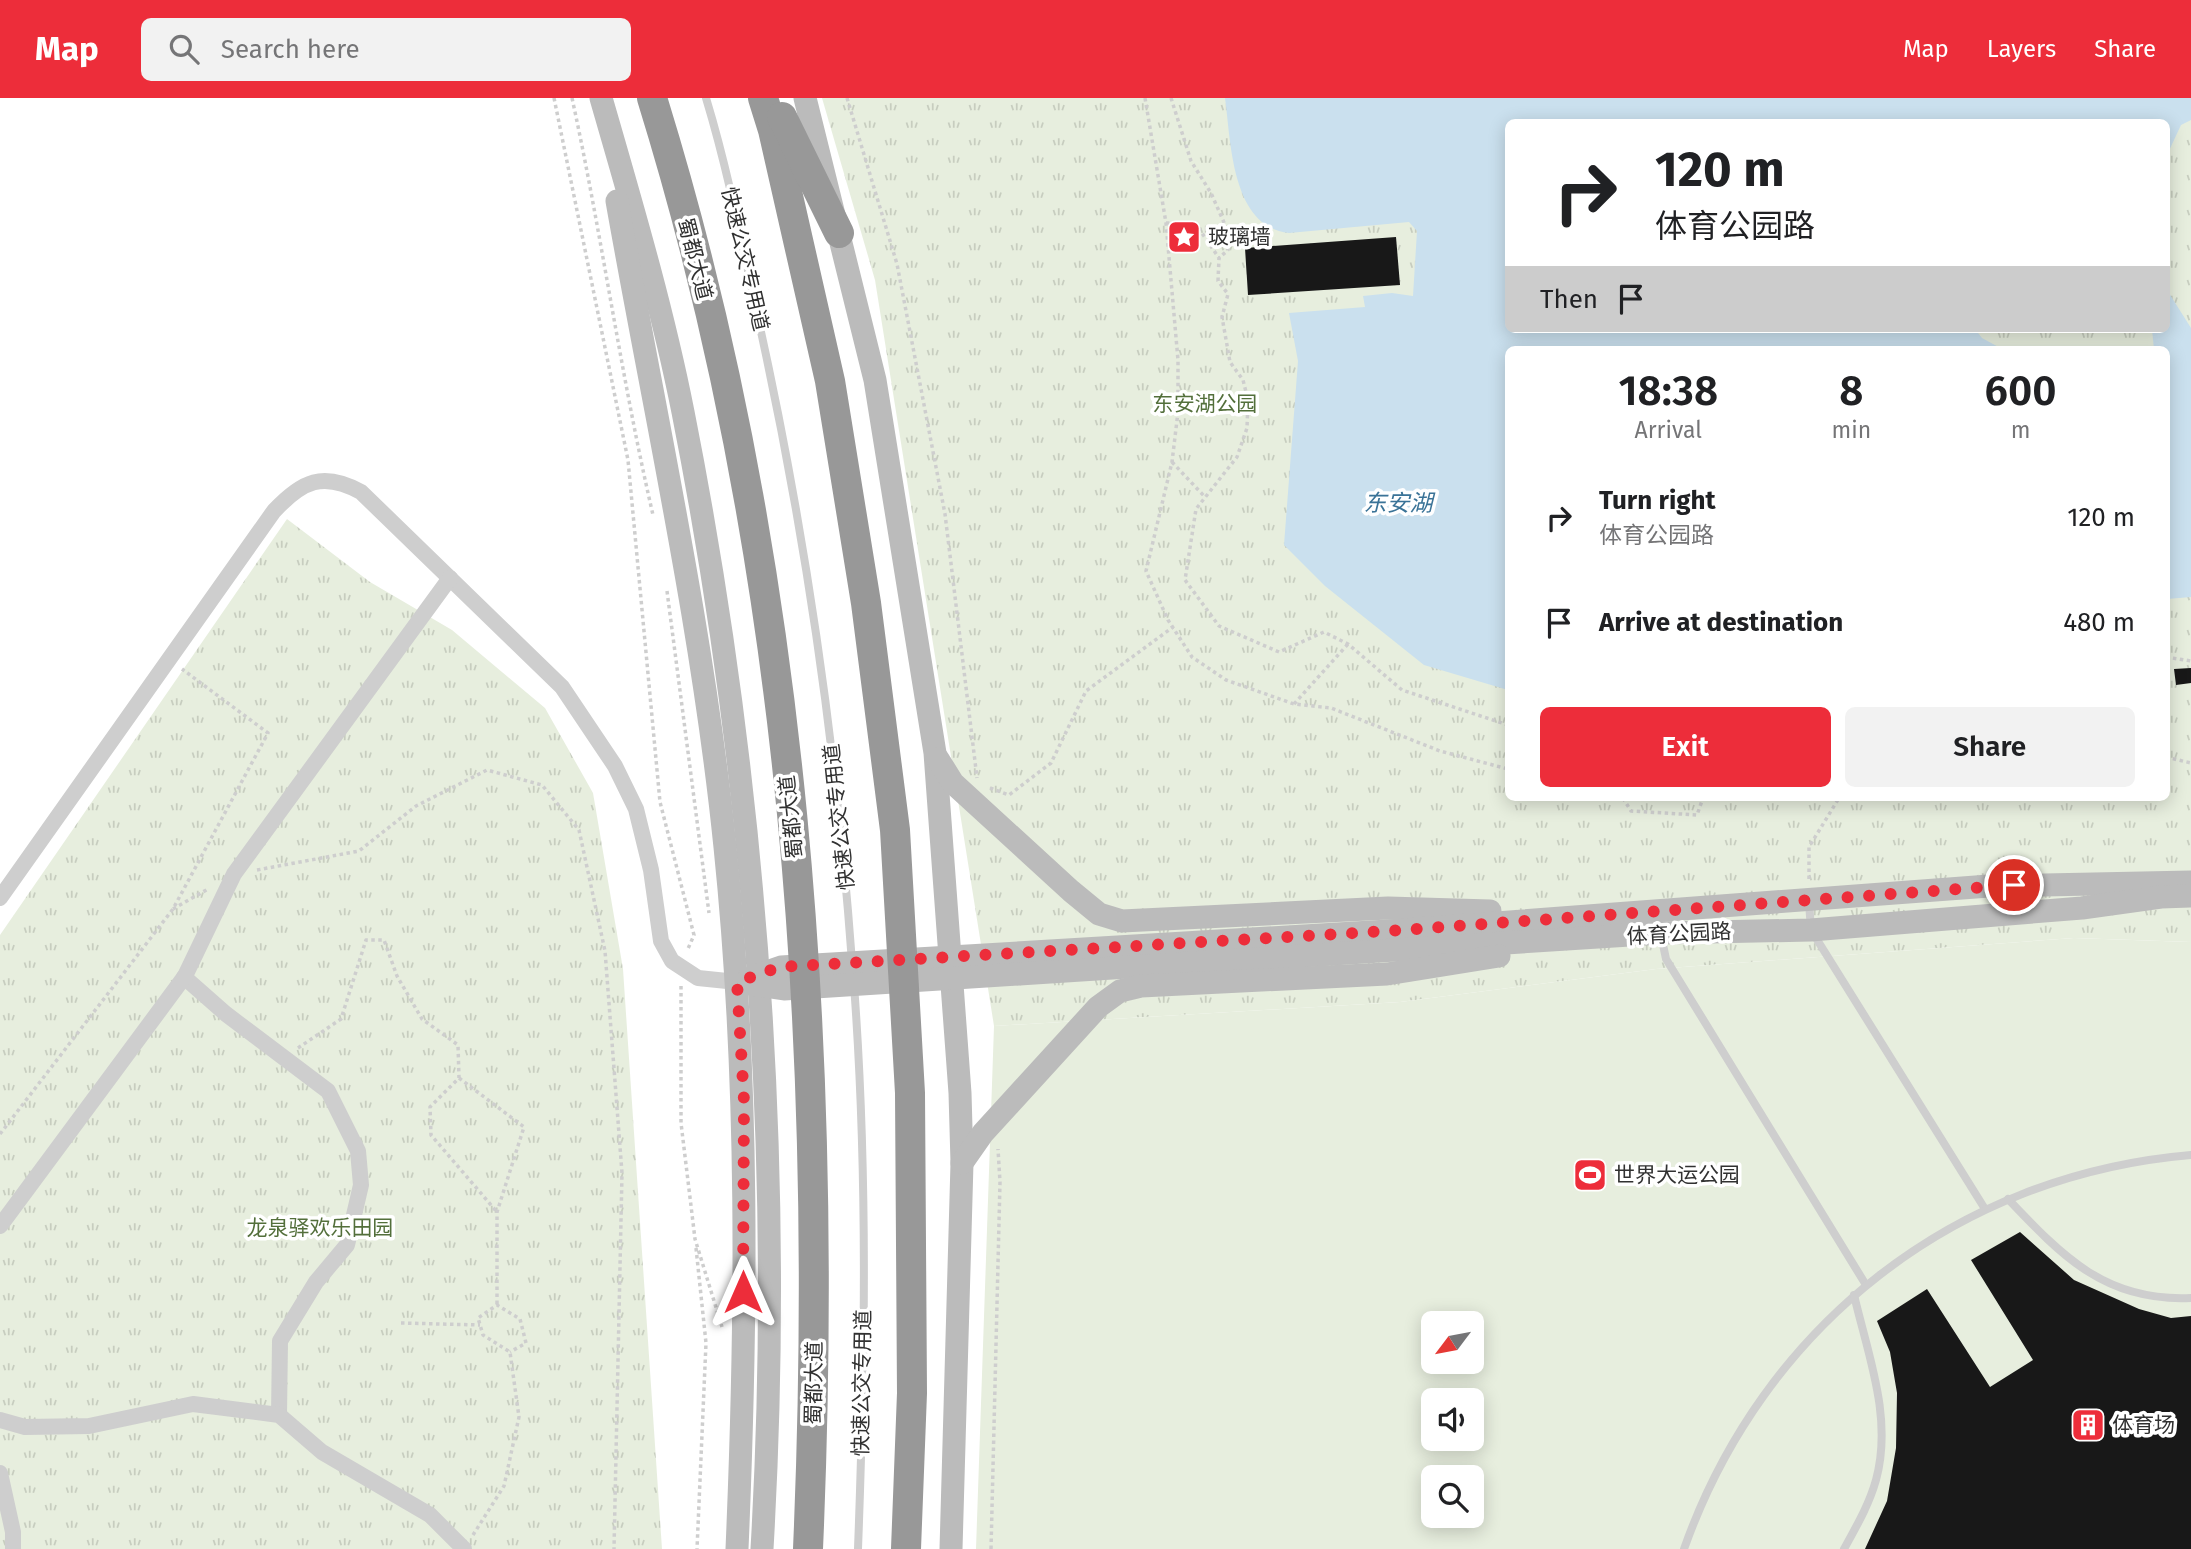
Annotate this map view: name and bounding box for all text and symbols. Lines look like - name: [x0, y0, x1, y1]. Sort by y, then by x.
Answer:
- search box: [141, 18, 631, 81]
- text: Map: [35, 29, 99, 69]
- icon: search: [165, 30, 203, 68]
- text: Search here: [221, 34, 360, 65]
- text: Map: [1903, 35, 1949, 63]
- text: Layers: [1987, 35, 2056, 63]
- text: Share: [2094, 35, 2156, 63]
- text: 120 m: [1655, 140, 1785, 199]
- icon: right: [1540, 147, 1631, 238]
- street label: 快速公交专用道: [716, 184, 774, 334]
- text: 体育公园路: [1655, 207, 1815, 245]
- street label: 蜀都大道: [672, 215, 718, 303]
- place icon: 玻璃墙: [1165, 218, 1203, 256]
- place label: 玻璃墙: [1208, 224, 1271, 250]
- icon: arrive: [1612, 280, 1650, 318]
- text: Then: [1540, 284, 1598, 315]
- text: 18:38: [1618, 366, 1718, 416]
- text: 8: [1839, 366, 1863, 416]
- text: 600: [1985, 366, 2057, 416]
- park label: 东安湖公园: [1153, 391, 1258, 417]
- text: Arrival: [1635, 416, 1702, 444]
- text: min: [1831, 416, 1871, 444]
- text: m: [2011, 416, 2030, 444]
- text: Turn right: [1599, 485, 1716, 516]
- water label: 东安湖: [1364, 489, 1436, 517]
- icon: right: [1540, 499, 1578, 537]
- text: 120 m: [2067, 502, 2135, 533]
- text: 体育公园路: [1599, 521, 1714, 549]
- icon: arrive: [1540, 604, 1578, 642]
- text: Arrive at destination: [1599, 607, 1843, 638]
- text: 480 m: [2063, 607, 2135, 638]
- button: Exit: [1540, 707, 1831, 787]
- button: Share: [1845, 707, 2135, 787]
- street label: 快速公交专用道: [818, 743, 860, 891]
- street label: 蜀都大道: [774, 774, 808, 860]
- pin: [1984, 855, 2044, 915]
- icon: arrive: [1995, 866, 2033, 904]
- street label: 体育公园路: [1626, 918, 1732, 950]
- sports icon: 世界大运公园: [1571, 1156, 1609, 1194]
- place label: 世界大运公园: [1614, 1162, 1740, 1188]
- park label: 龙泉驿欢乐田园: [247, 1215, 394, 1241]
- position arrow: [706, 1255, 780, 1329]
- street label: 快速公交专用道: [848, 1309, 876, 1457]
- north arrow: [1421, 1311, 1484, 1374]
- map controls: [1421, 1311, 1484, 1528]
- street label: 蜀都大道: [800, 1341, 828, 1425]
- button: sound: [1421, 1388, 1484, 1451]
- building icon: 体育场: [2069, 1406, 2107, 1444]
- place label: 体育场: [2112, 1412, 2175, 1438]
- button: search: [1421, 1465, 1484, 1528]

